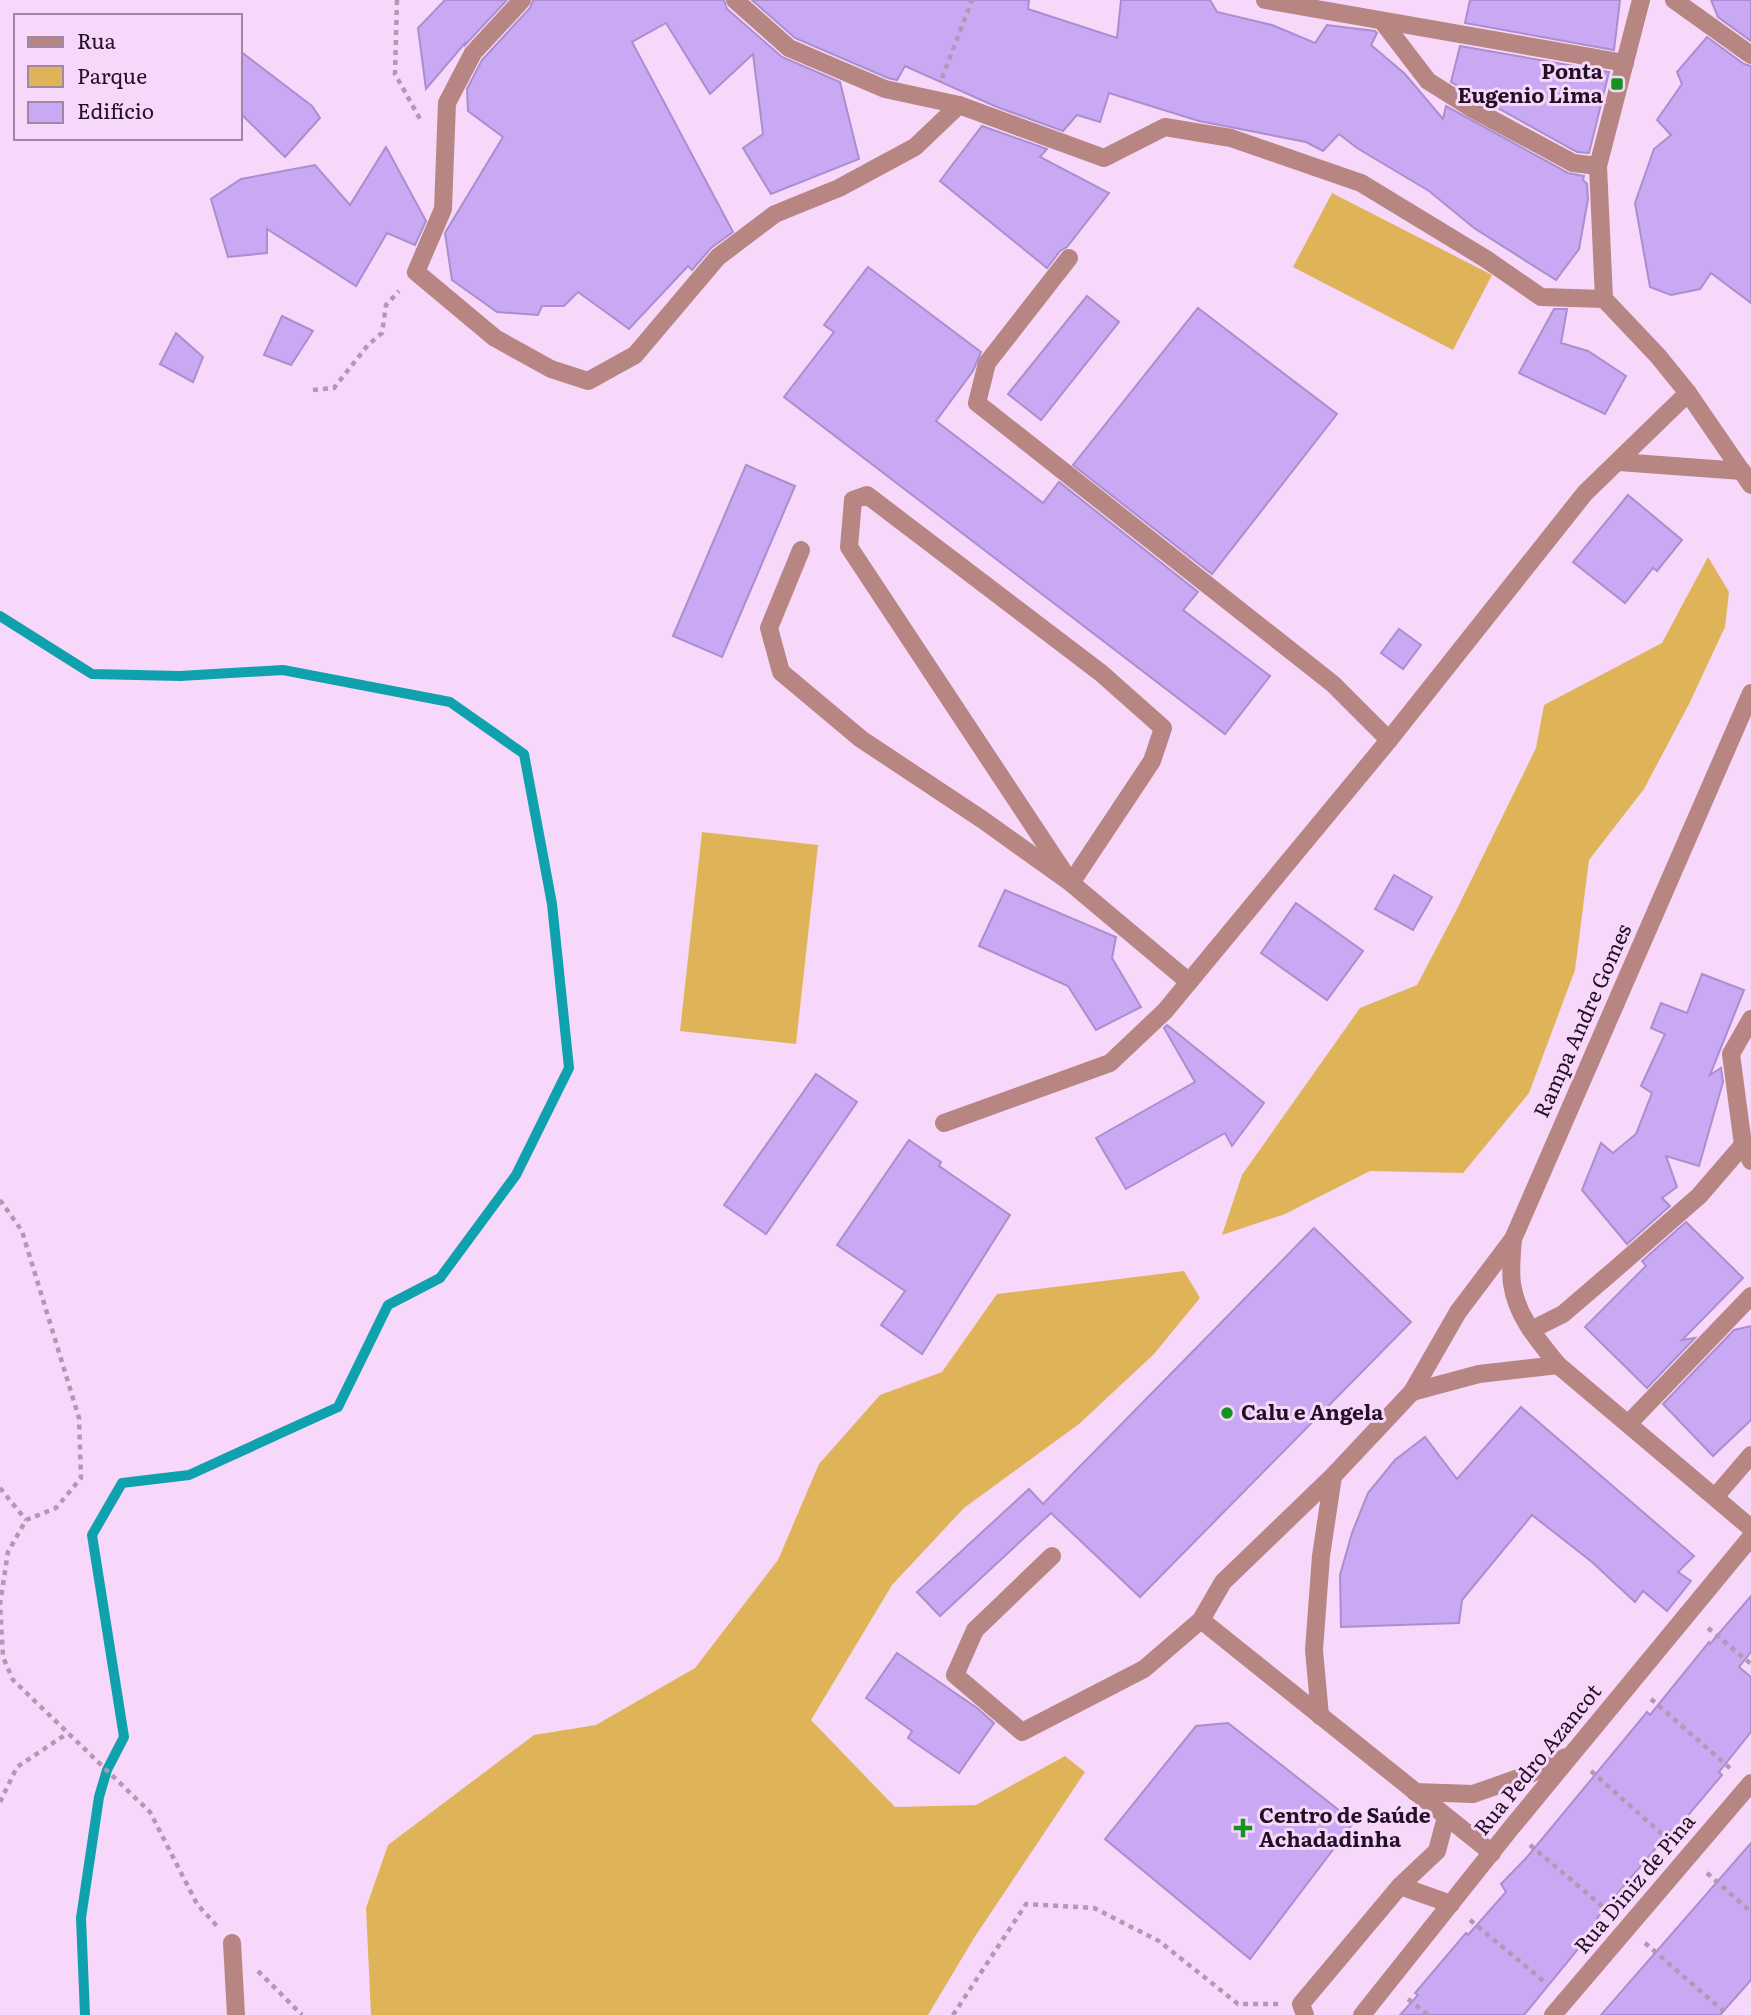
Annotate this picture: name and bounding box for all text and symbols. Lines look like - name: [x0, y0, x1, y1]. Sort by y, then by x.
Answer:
- legend: [14, 14, 242, 140]
- text: Rua: [77, 24, 117, 55]
- place label: Ponta Eugenio Lima: [1457, 54, 1604, 109]
- text: Parque: [77, 59, 147, 90]
- marker: Ponta Eugenio Lima: [1609, 76, 1625, 92]
- text: Edifício: [77, 94, 154, 125]
- street label: Rampa Andre Gomes: [1524, 918, 1637, 1122]
- place label: Calu e Angela: [1241, 1395, 1384, 1426]
- marker: Calu e Angela: [1219, 1405, 1235, 1421]
- street label: Rua Pedro Azancot: [1465, 1676, 1607, 1841]
- place label: Centro de Saúde Achadadinha: [1259, 1798, 1431, 1853]
- street label: Rua Diniz de Pina: [1565, 1805, 1701, 1959]
- marker: Centro de Saúde Achadadinha: [1233, 1818, 1253, 1838]

